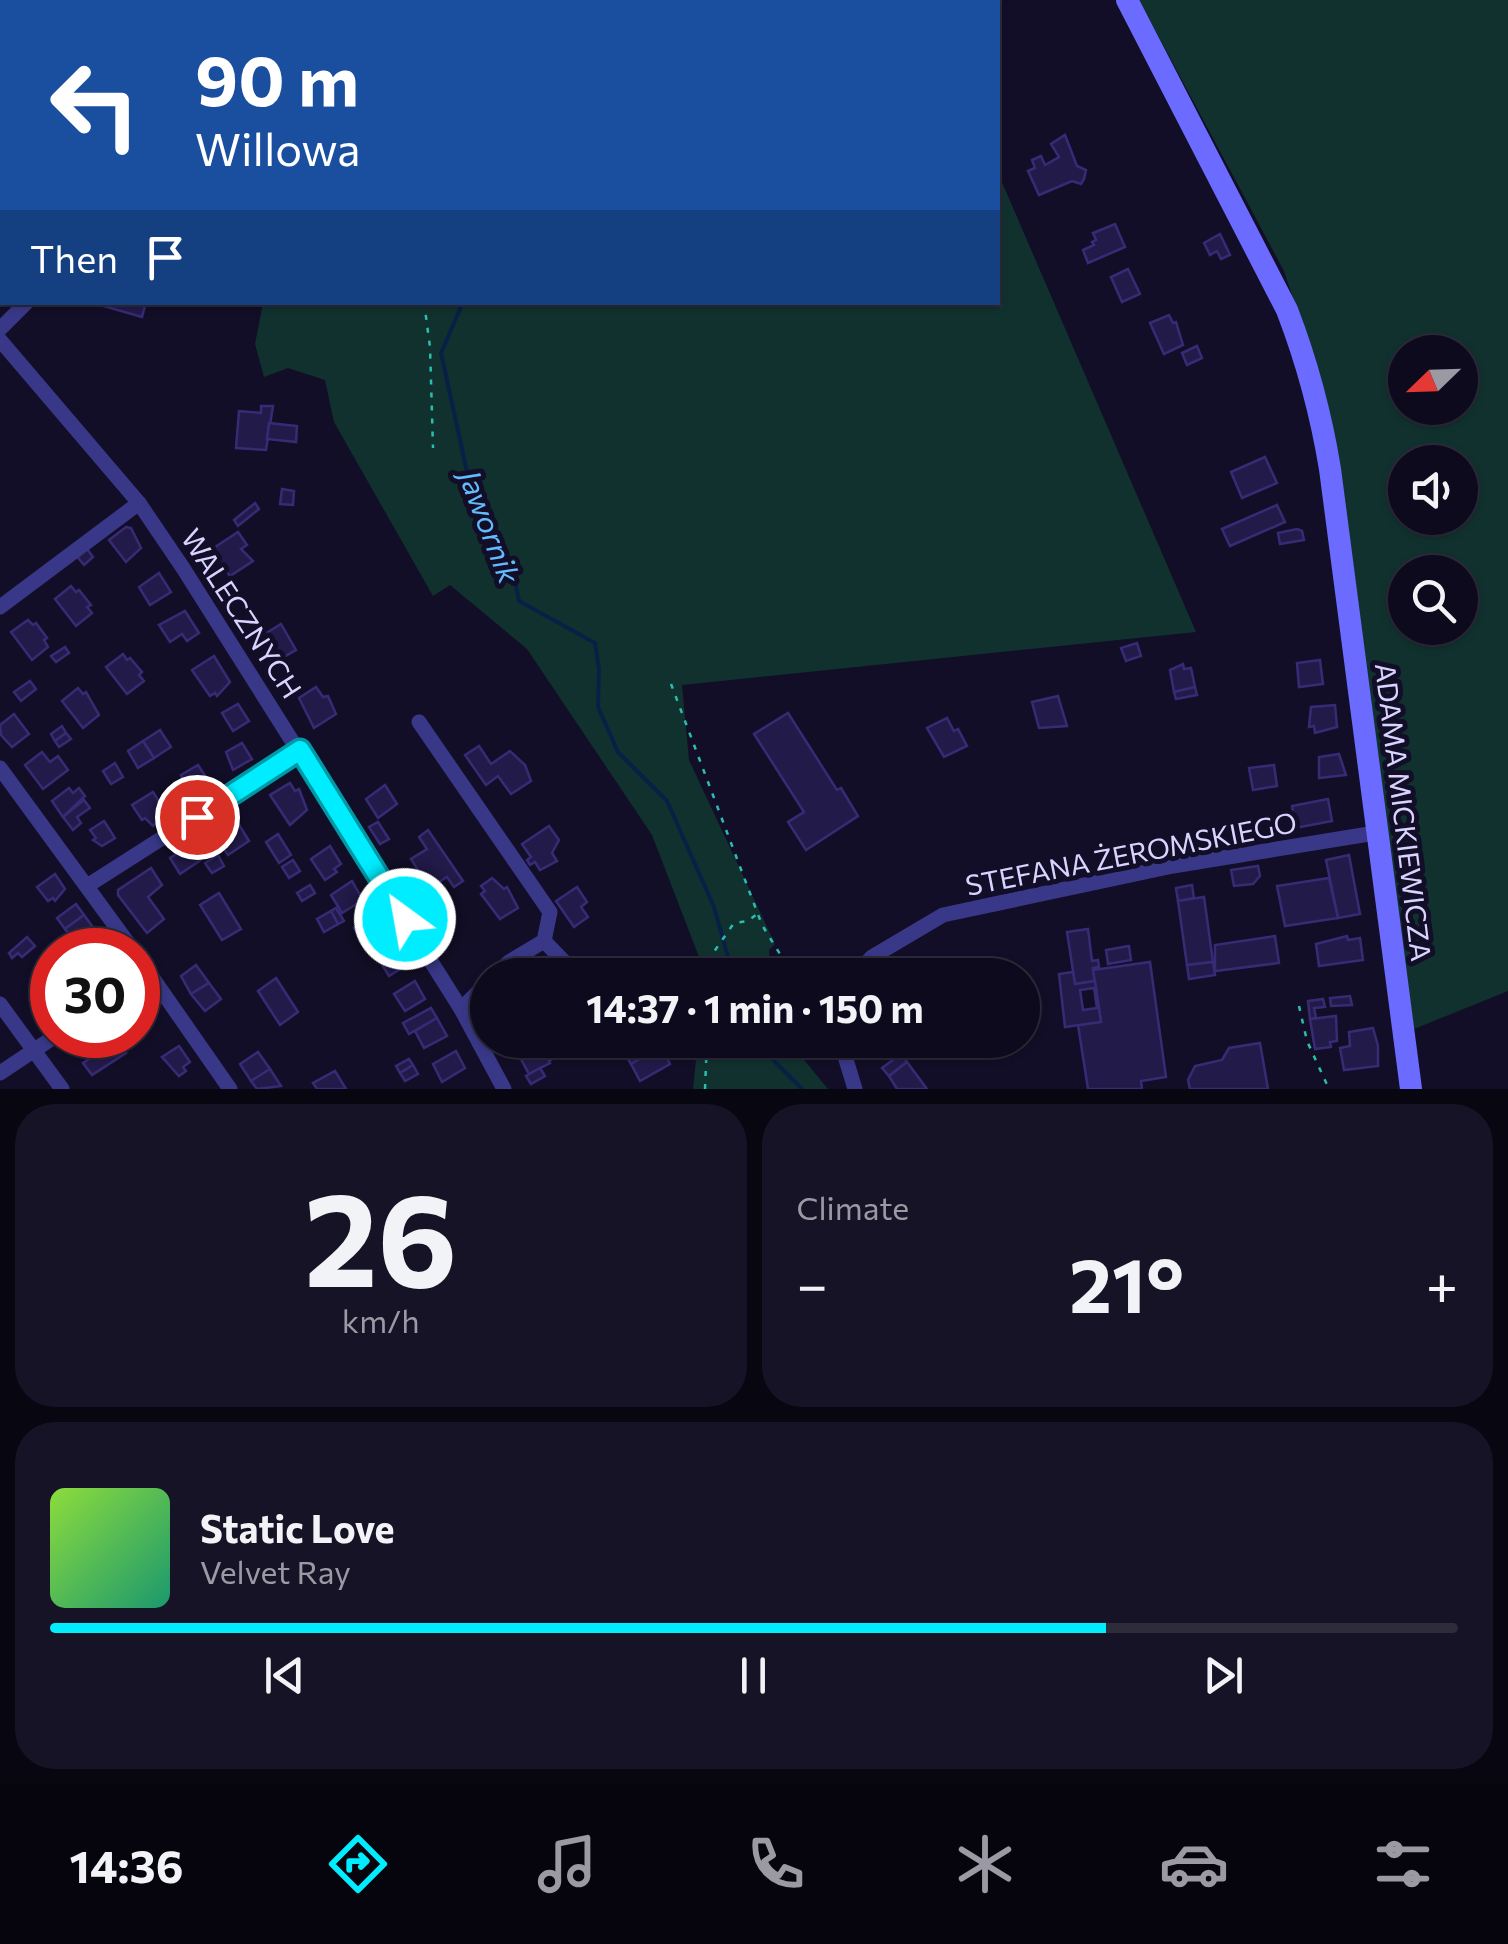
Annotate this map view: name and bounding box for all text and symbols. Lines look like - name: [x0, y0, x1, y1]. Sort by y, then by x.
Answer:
- text: 90 m: [195, 35, 359, 120]
- icon: left: [30, 40, 160, 170]
- text: Willowa: [195, 120, 361, 175]
- icon: arrive: [138, 230, 193, 285]
- text: Then: [30, 234, 118, 281]
- north arrow: [1388, 335, 1478, 425]
- map controls: [1388, 335, 1478, 645]
- button: sound: [1388, 445, 1478, 535]
- water label: Jawornik: [451, 461, 530, 589]
- street label: WALECZNYCH: [175, 522, 309, 704]
- button: search: [1388, 555, 1478, 645]
- street label: ADAMA MICKIEWICZA: [1369, 661, 1439, 963]
- pin: [155, 775, 240, 860]
- icon: arrive: [170, 790, 225, 845]
- street label: STEFANA ŻEROMSKIEGO: [963, 804, 1299, 902]
- position arrow: [353, 867, 457, 971]
- speed limit sign: 30: [30, 928, 160, 1058]
- text: 14:37 · 1 min · 150 m: [586, 984, 924, 1031]
- text: 26: [304, 1155, 457, 1314]
- text: Climate: [797, 1187, 909, 1227]
- text: 21°: [1069, 1237, 1184, 1328]
- text: −: [797, 1249, 828, 1316]
- text: +: [1426, 1249, 1458, 1316]
- text: km/h: [342, 1300, 420, 1340]
- text: Static Love: [200, 1504, 395, 1551]
- text: Velvet Ray: [200, 1551, 351, 1591]
- icon: previous: [257, 1648, 312, 1703]
- icon: pause: [726, 1648, 781, 1703]
- icon: next: [1196, 1648, 1251, 1703]
- icon: directions: [323, 1829, 393, 1899]
- icon: music: [532, 1829, 602, 1899]
- icon: phone: [741, 1829, 811, 1899]
- icon: climate: [950, 1829, 1020, 1899]
- icon: car: [1159, 1829, 1229, 1899]
- icon: filters: [1368, 1829, 1438, 1899]
- text: 14:36: [70, 1837, 183, 1892]

